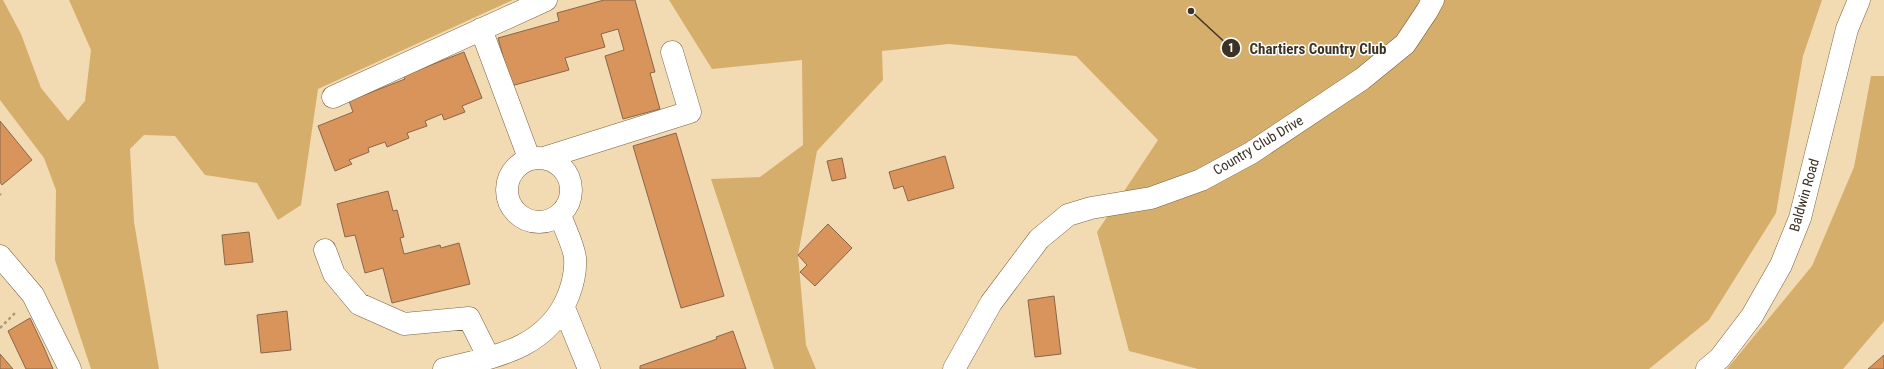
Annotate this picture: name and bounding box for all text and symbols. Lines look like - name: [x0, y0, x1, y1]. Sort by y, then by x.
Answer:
- callout: Chartiers Country Club: [1221, 35, 1394, 62]
- text: Chartiers Country Club: [1250, 40, 1386, 58]
- text: 1: [1228, 41, 1234, 55]
- street label: Country Club Drive: [1210, 112, 1306, 178]
- street label: Baldwin Road: [1786, 157, 1822, 233]

